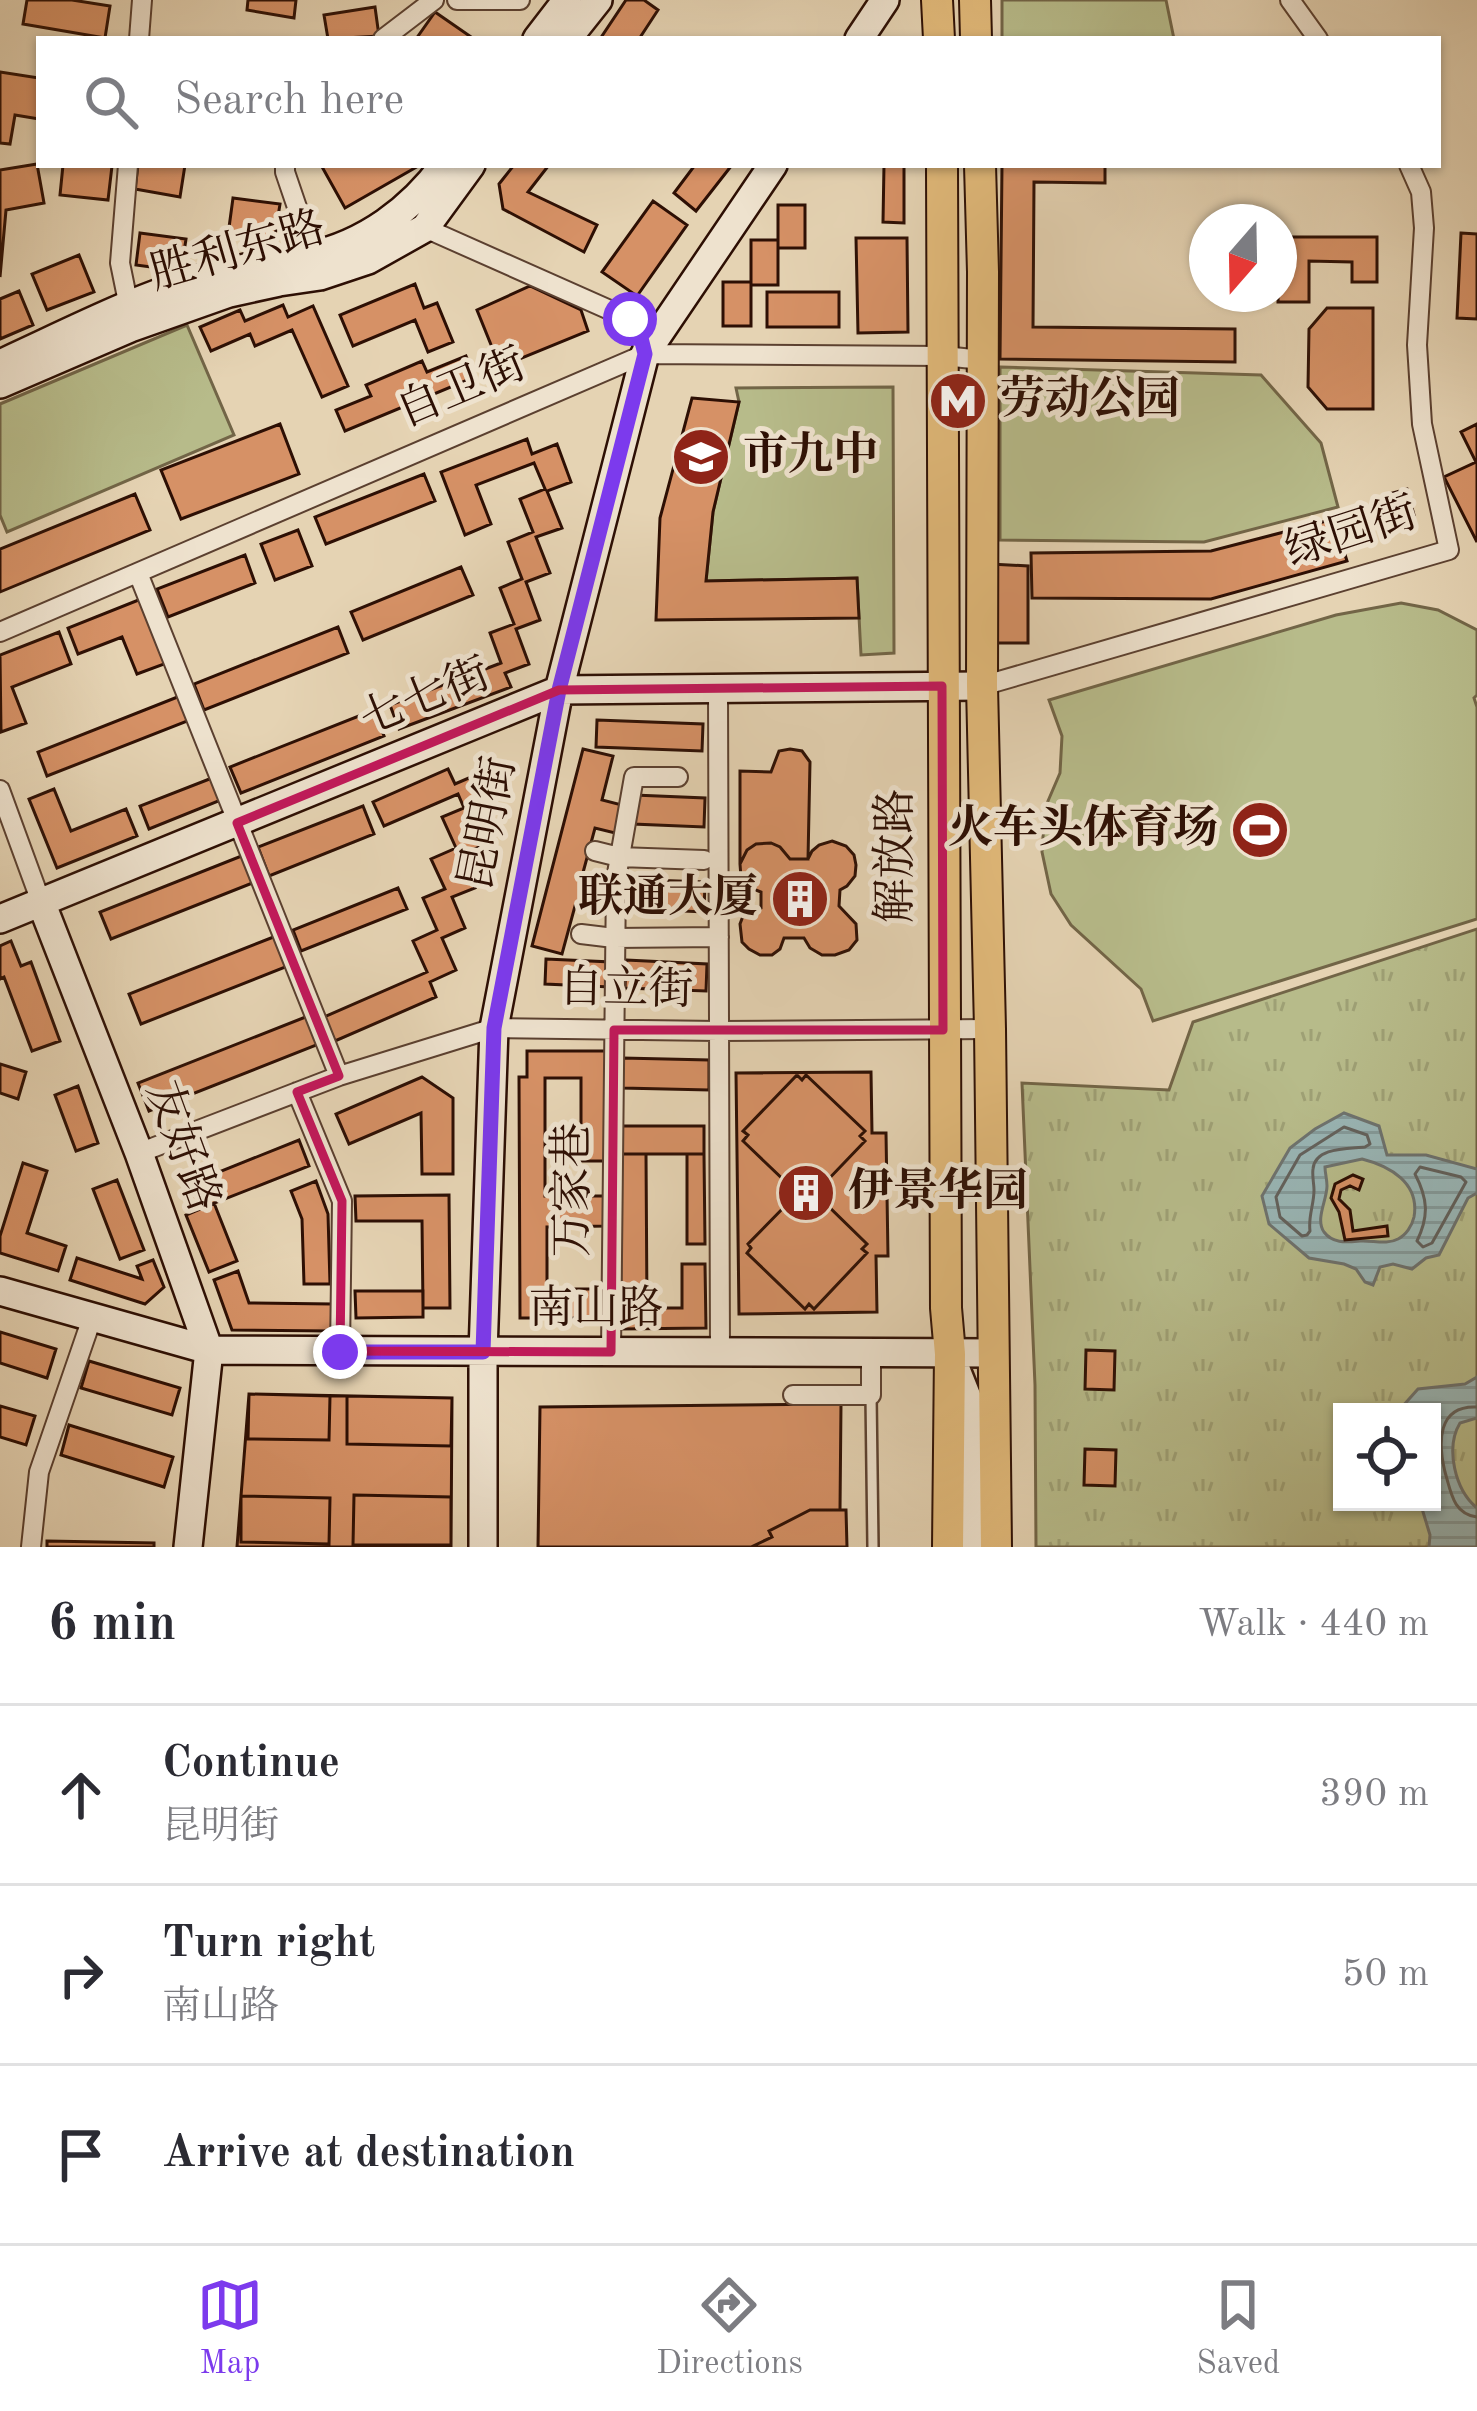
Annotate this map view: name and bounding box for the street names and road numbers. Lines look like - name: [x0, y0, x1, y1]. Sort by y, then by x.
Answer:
- street label: 胜利东路: [144, 203, 331, 299]
- street label: 自卫街: [390, 339, 533, 437]
- street label: 绿园街: [1280, 488, 1423, 576]
- street label: 七七街: [353, 649, 497, 745]
- street label: 昆明街: [451, 753, 525, 895]
- street label: 解放路: [871, 788, 920, 924]
- street label: 自立街: [558, 963, 694, 1015]
- street label: 友好路: [137, 1074, 229, 1218]
- street label: 万家巷: [548, 1122, 597, 1258]
- street label: 南山路: [528, 1284, 664, 1333]

